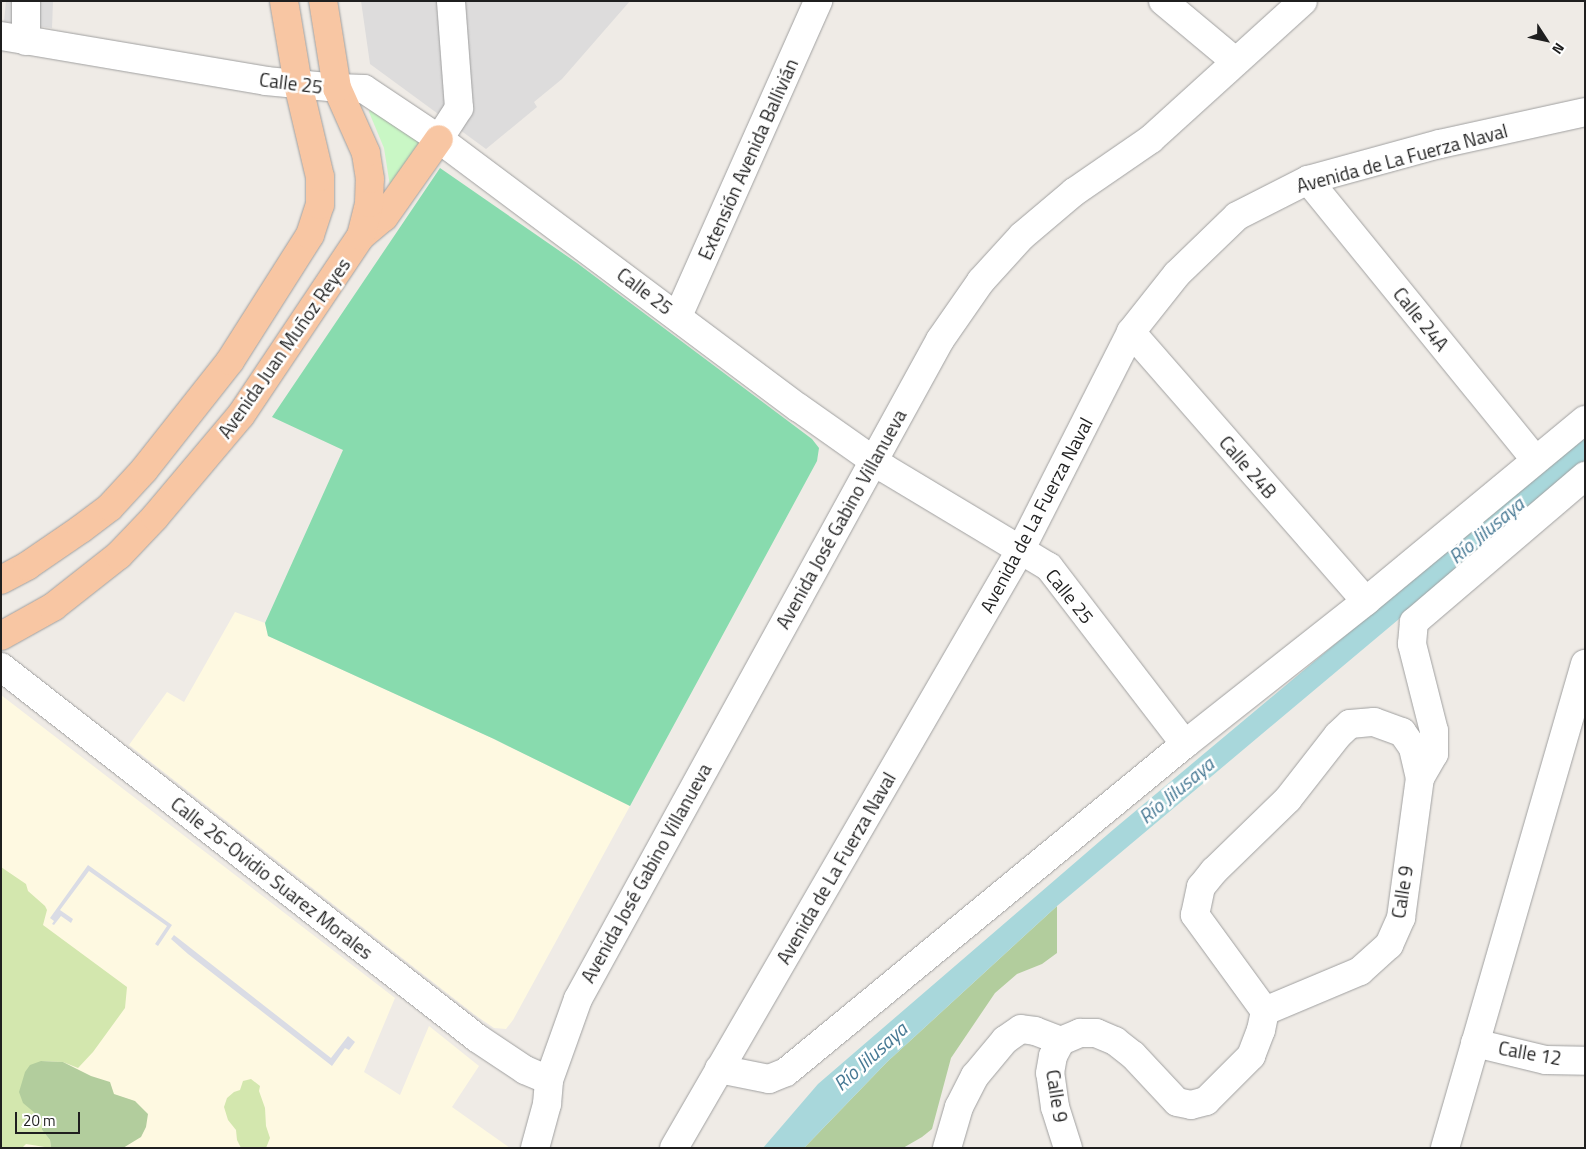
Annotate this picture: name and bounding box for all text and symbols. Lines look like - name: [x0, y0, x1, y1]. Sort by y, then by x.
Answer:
- north arrow: [1521, 15, 1571, 65]
- text: N: [1547, 39, 1570, 59]
- street label: Extensión Avenida Ballivián: [693, 55, 803, 263]
- street label: Calle 25: [258, 68, 324, 98]
- street label: Avenida de La Fuerza Naval: [1294, 119, 1510, 197]
- street label: Avenida Juan Muñoz Reyes: [213, 254, 355, 442]
- street label: Calle 25: [613, 263, 677, 319]
- street label: Calle 24A: [1389, 283, 1453, 355]
- street label: Avenida José Gabino Villanueva: [771, 405, 911, 633]
- street label: Avenida de La Fuerza Naval: [975, 414, 1097, 616]
- street label: Calle 24B: [1215, 431, 1281, 503]
- water label: Río Jilusaya: [1444, 492, 1528, 568]
- street label: Calle 25: [1041, 564, 1099, 628]
- water label: Río Jilusaya: [1134, 752, 1218, 828]
- street label: Avenida José Gabino Villanueva: [576, 759, 716, 987]
- street label: Avenida de La Fuerza Naval: [772, 768, 900, 968]
- street label: Calle 26-Ovidio Suarez Morales: [167, 792, 377, 964]
- street label: Calle 9: [1387, 864, 1417, 920]
- water label: Río Jilusaya: [828, 1017, 912, 1095]
- street label: Calle 12: [1497, 1036, 1563, 1070]
- street label: Calle 9: [1042, 1068, 1072, 1124]
- scale bar: [18, 1102, 82, 1134]
- text: 20 m: [23, 1109, 56, 1132]

